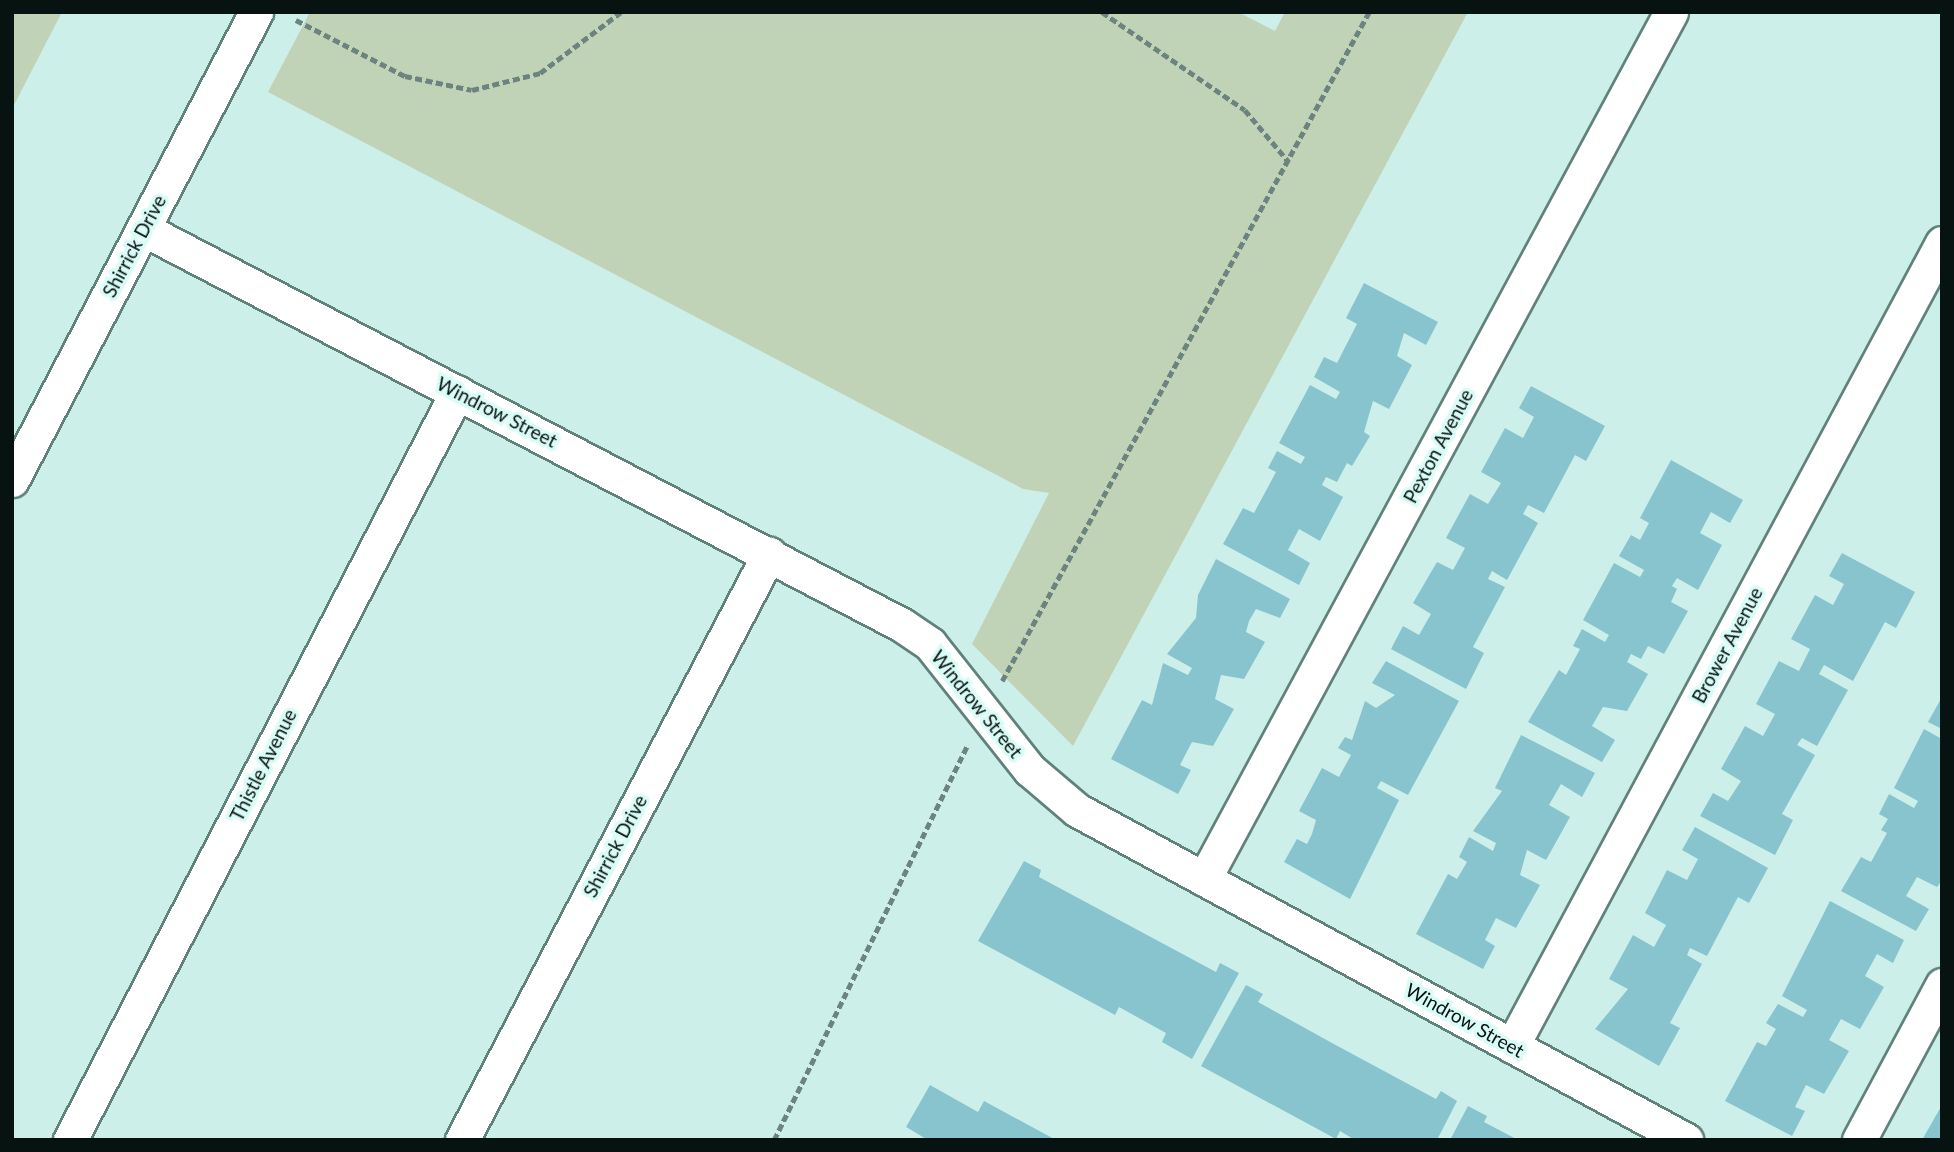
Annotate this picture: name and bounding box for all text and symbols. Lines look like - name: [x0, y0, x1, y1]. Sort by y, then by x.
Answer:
- street label: Shirrick Drive: [98, 191, 170, 301]
- street label: Windrow Street: [433, 372, 561, 452]
- street label: Pexton Avenue: [1398, 385, 1478, 507]
- street label: Brower Avenue: [1687, 583, 1767, 707]
- street label: Windrow Street: [926, 645, 1028, 763]
- street label: Thistle Avenue: [225, 705, 301, 825]
- street label: Shirrick Drive: [579, 791, 651, 901]
- street label: Windrow Street: [1402, 978, 1528, 1062]

